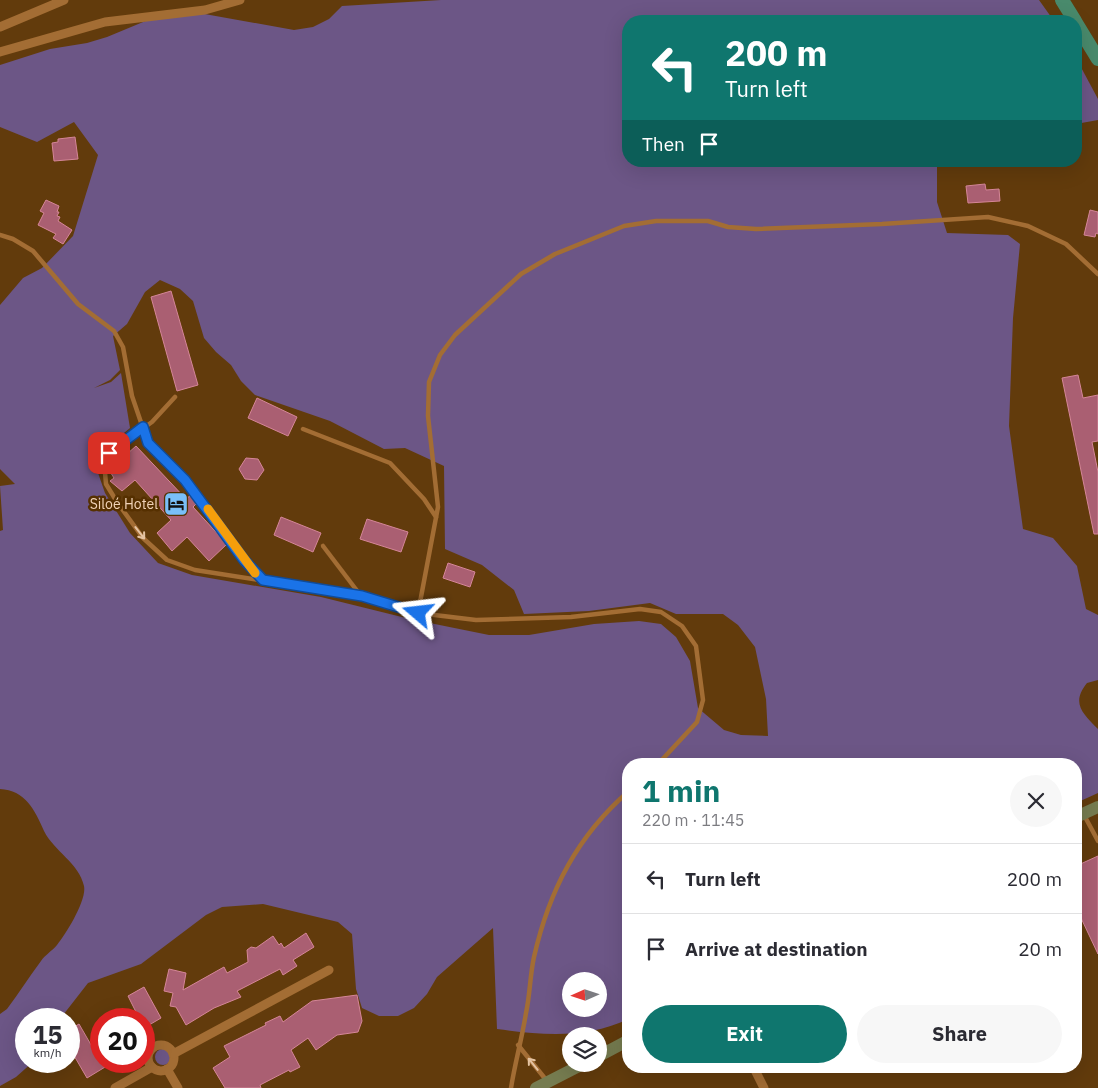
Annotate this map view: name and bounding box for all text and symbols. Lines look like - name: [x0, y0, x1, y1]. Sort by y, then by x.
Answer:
- text: 200 m: [725, 30, 828, 76]
- icon: left: [642, 35, 707, 100]
- text: Turn left: [725, 74, 808, 103]
- icon: arrive: [695, 130, 723, 158]
- text: Then: [642, 132, 685, 156]
- pin: [88, 432, 130, 474]
- icon: arrive: [95, 439, 123, 467]
- hotel icon: Siloé Hotel: [163, 491, 189, 517]
- place label: Siloé Hotel: [90, 495, 158, 513]
- one-way arrow: [135, 527, 146, 540]
- position arrow: [391, 586, 443, 638]
- text: 1 min: [642, 771, 720, 810]
- button: close: [1010, 775, 1062, 827]
- text: 220 m · 11:45: [642, 810, 744, 830]
- icon: left: [642, 865, 670, 893]
- text: Turn left: [685, 867, 761, 891]
- text: 200 m: [1007, 867, 1062, 891]
- icon: arrive: [642, 935, 670, 963]
- text: Arrive at destination: [685, 937, 868, 961]
- text: 20 m: [1018, 937, 1062, 961]
- north arrow: [562, 972, 608, 1018]
- map controls: [562, 972, 607, 1072]
- button: Exit: [642, 1005, 847, 1063]
- button: Share: [857, 1005, 1062, 1063]
- speed limit sign: 20: [90, 1008, 155, 1073]
- text: 15: [32, 1018, 63, 1051]
- button: layers: [562, 1027, 607, 1072]
- text: km/h: [33, 1045, 62, 1060]
- one-way arrow: [527, 1057, 538, 1070]

